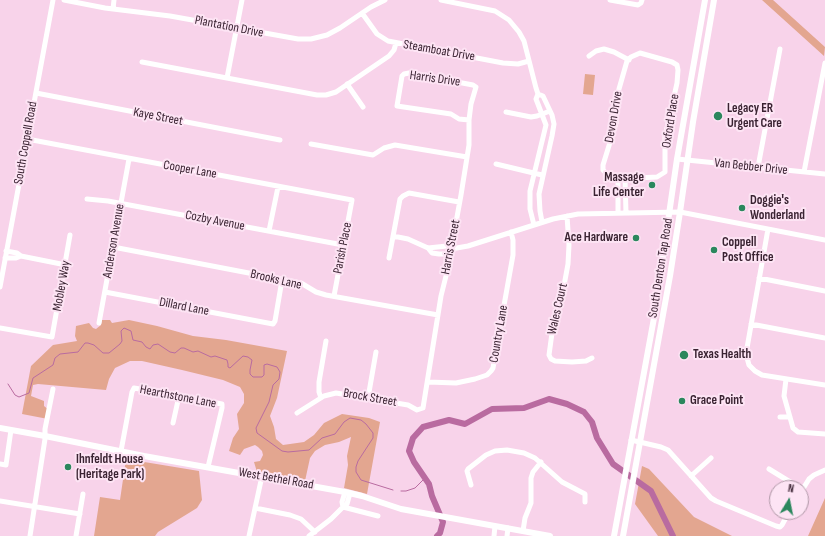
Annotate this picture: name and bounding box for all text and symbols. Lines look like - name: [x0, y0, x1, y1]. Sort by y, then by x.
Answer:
- street label: Plantation Drive: [193, 13, 265, 41]
- street label: Steamboat Drive: [402, 37, 476, 65]
- street label: Harris Drive: [409, 68, 461, 90]
- street label: Devon Drive: [602, 90, 626, 144]
- street label: Oxford Place: [659, 93, 683, 149]
- street label: South Coppell Road: [11, 100, 41, 186]
- place label: Legacy ER Urgent Care: [727, 101, 782, 132]
- street label: Kaye Street: [132, 105, 184, 129]
- marker: Legacy ER Urgent Care: [712, 110, 724, 122]
- street label: Van Bebber Drive: [714, 155, 788, 179]
- street label: Cooper Lane: [162, 158, 218, 182]
- place label: Massage Life Center: [593, 170, 644, 201]
- marker: Massage Life Center: [647, 180, 657, 190]
- place label: Doggie's Wonderland: [750, 193, 805, 224]
- street label: Anderson Avenue: [100, 203, 128, 279]
- marker: Doggie's Wonderland: [737, 203, 747, 213]
- street label: Cozby Avenue: [184, 208, 246, 234]
- street label: South Denton Tap Road: [645, 217, 677, 319]
- street label: Harris Street: [438, 218, 464, 276]
- street label: Parish Place: [330, 221, 356, 275]
- place label: Ace Hardware: [564, 230, 628, 246]
- marker: Ace Hardware: [631, 233, 641, 243]
- place label: Coppell Post Office: [722, 235, 774, 266]
- marker: Coppell Post Office: [709, 245, 719, 255]
- street label: Mobley Way: [50, 259, 74, 313]
- street label: Brooks Lane: [249, 267, 303, 293]
- street label: Wales Court: [545, 282, 571, 336]
- street label: Dillard Lane: [158, 295, 210, 319]
- street label: Country Lane: [486, 304, 512, 364]
- place label: Texas Health: [693, 347, 751, 363]
- marker: Texas Health: [678, 349, 690, 361]
- street label: Hearthstone Lane: [138, 382, 218, 412]
- street label: Brock Street: [342, 386, 398, 410]
- place label: Grace Point: [690, 393, 743, 409]
- marker: Grace Point: [677, 396, 687, 406]
- place label: Ihnfeldt House (Heritage Park): [76, 452, 144, 483]
- marker: Ihnfeldt House (Heritage Park): [63, 462, 73, 472]
- street label: West Bethel Road: [237, 465, 315, 493]
- north arrow: [769, 480, 809, 520]
- text: N: [787, 482, 795, 496]

